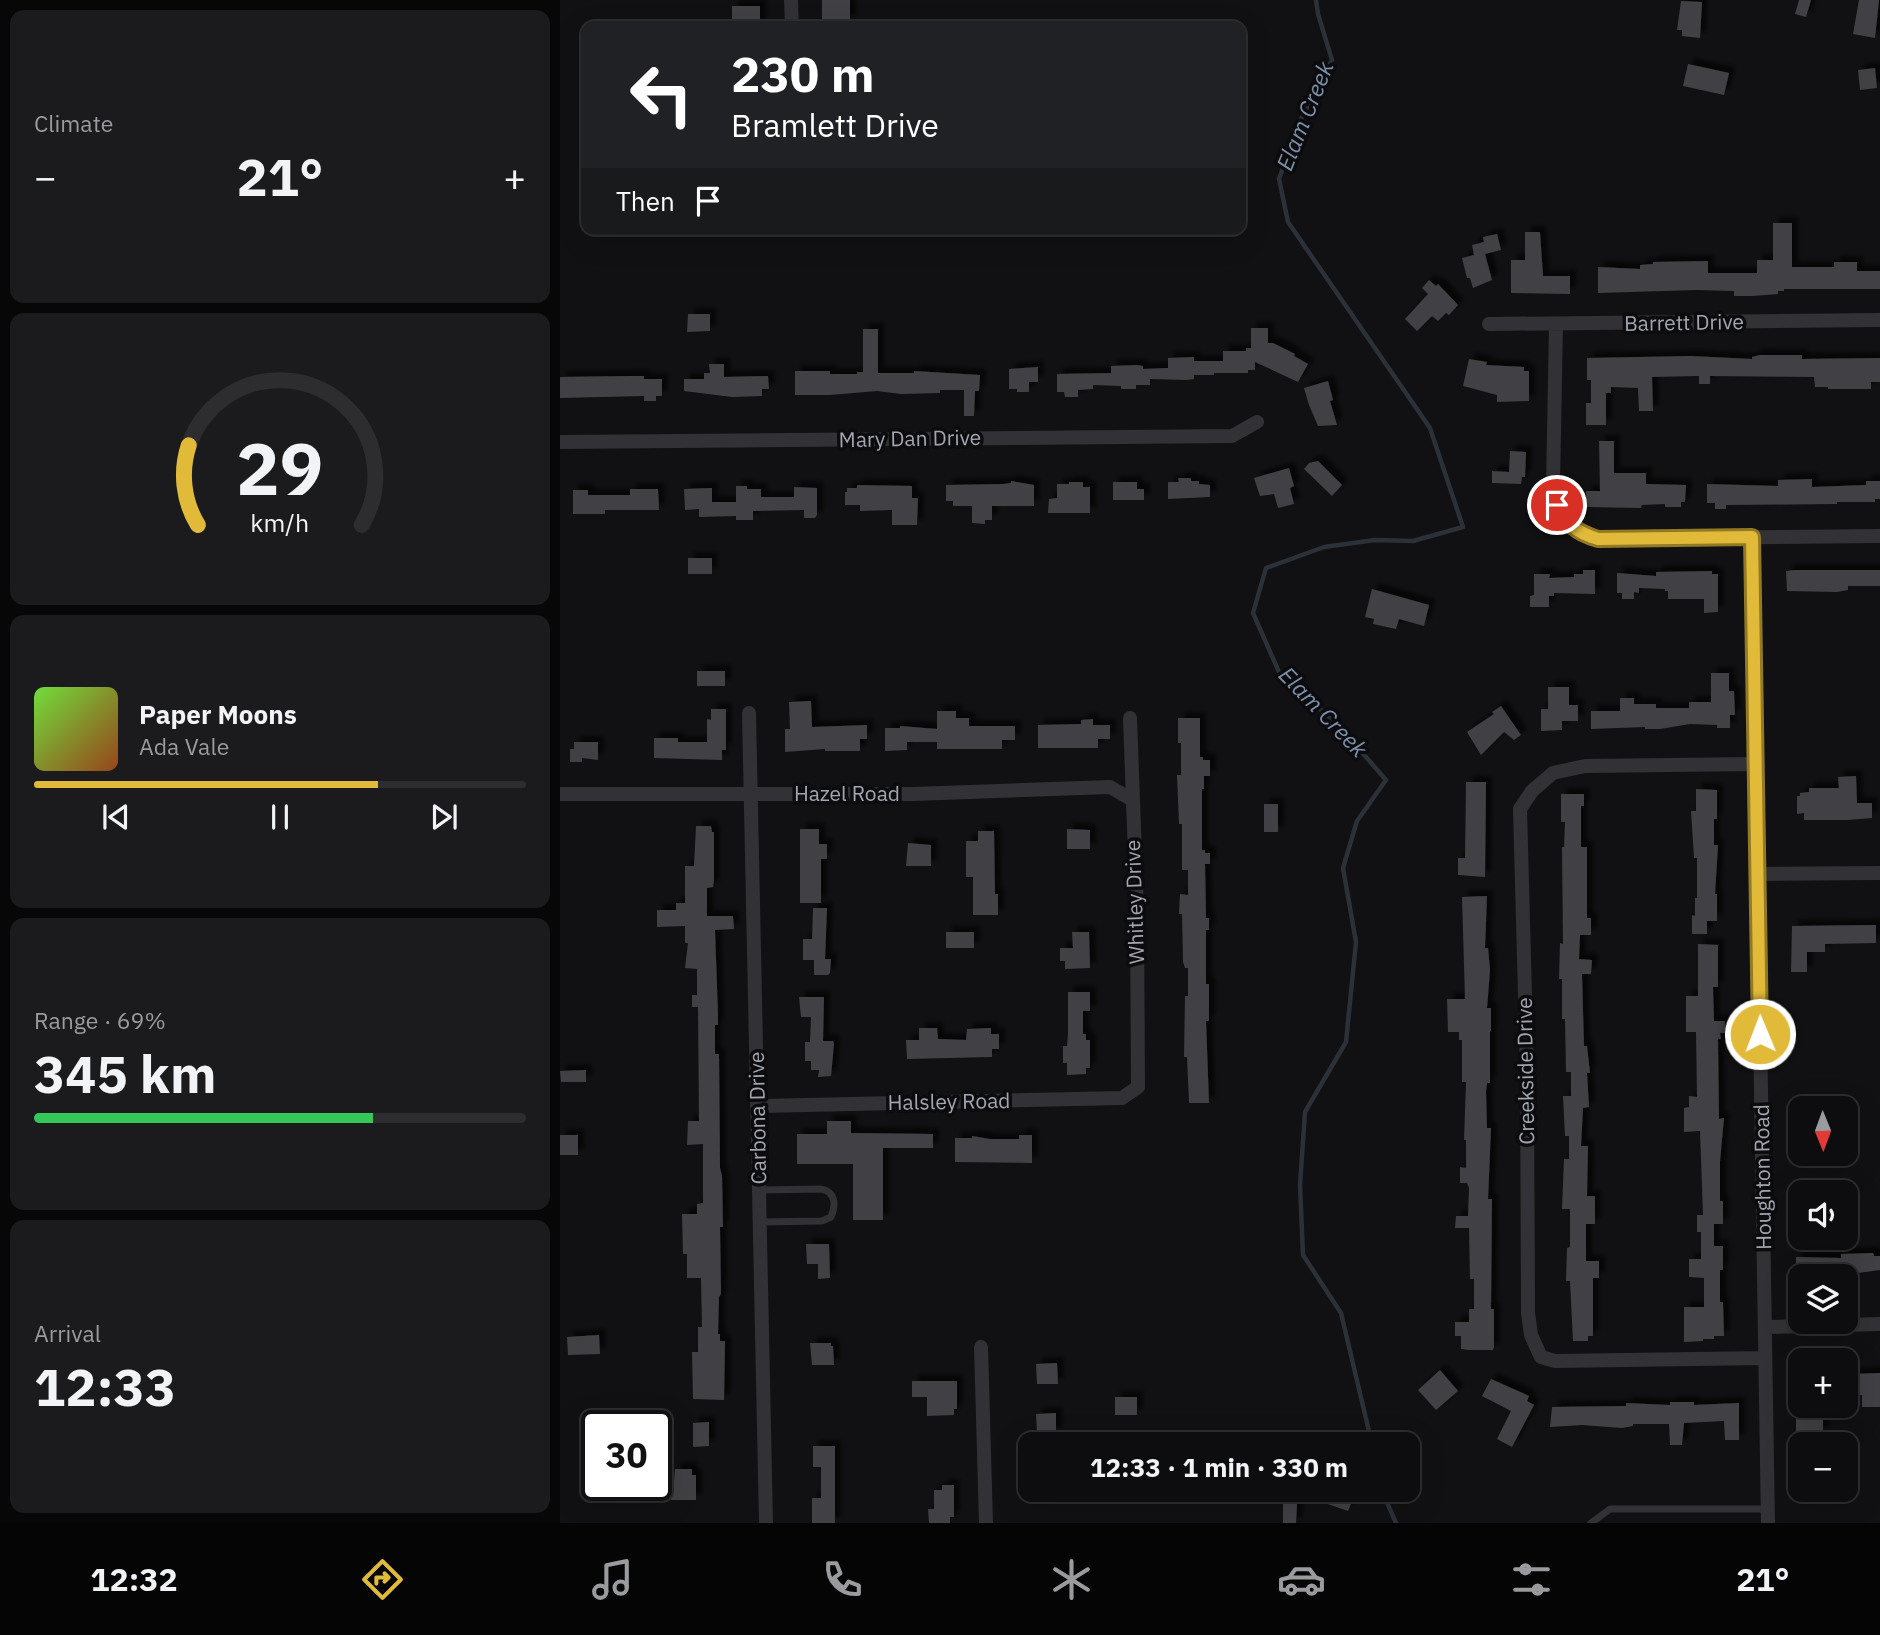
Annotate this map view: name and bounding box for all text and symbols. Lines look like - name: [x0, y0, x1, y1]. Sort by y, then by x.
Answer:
- text: 230 m: [731, 42, 875, 105]
- icon: left: [616, 49, 707, 140]
- water label: Elam Creek: [1269, 56, 1340, 175]
- text: Bramlett Drive: [731, 104, 939, 146]
- text: Climate: [34, 108, 113, 138]
- text: 21°: [237, 143, 323, 210]
- text: −: [34, 152, 57, 201]
- text: +: [503, 152, 526, 201]
- icon: arrive: [689, 182, 727, 220]
- text: Then: [616, 184, 675, 218]
- street label: Barrett Drive: [1624, 307, 1744, 337]
- text: 29: [236, 420, 324, 515]
- street label: Mary Dan Drive: [838, 423, 981, 453]
- pin: [1527, 475, 1587, 535]
- icon: arrive: [1538, 486, 1576, 524]
- text: km/h: [251, 506, 309, 539]
- water label: Elam Creek: [1273, 660, 1375, 764]
- text: Paper Moons: [139, 697, 297, 731]
- text: Ada Vale: [139, 731, 229, 761]
- street label: Hazel Road: [794, 779, 900, 807]
- icon: previous: [97, 798, 135, 836]
- icon: pause: [261, 798, 299, 836]
- icon: next: [425, 798, 463, 836]
- street label: Whitley Drive: [1118, 839, 1150, 965]
- street label: Creekside Drive: [1510, 997, 1540, 1145]
- position arrow: [1723, 997, 1797, 1071]
- text: Range · 69%: [34, 1005, 166, 1035]
- text: 345 km: [34, 1040, 216, 1107]
- street label: Carbona Drive: [742, 1051, 772, 1185]
- street label: Halsley Road: [887, 1086, 1011, 1116]
- north arrow: [1788, 1096, 1858, 1166]
- map controls: [1788, 1096, 1858, 1502]
- street label: Houghton Road: [1747, 1104, 1777, 1250]
- button: sound: [1788, 1180, 1858, 1250]
- button: layers: [1788, 1264, 1858, 1334]
- text: Arrival: [34, 1318, 101, 1348]
- button: +: [1788, 1348, 1858, 1418]
- text: 12:33: [34, 1353, 176, 1420]
- speed limit sign: 30: [581, 1410, 672, 1501]
- button: −: [1788, 1432, 1858, 1502]
- text: 12:33 · 1 min · 330 m: [1090, 1450, 1348, 1484]
- icon: directions: [358, 1555, 407, 1604]
- icon: music: [588, 1555, 637, 1604]
- icon: phone: [818, 1555, 867, 1604]
- icon: climate: [1047, 1555, 1096, 1604]
- icon: car: [1277, 1555, 1326, 1604]
- icon: filters: [1507, 1555, 1556, 1604]
- text: 12:32: [90, 1558, 178, 1600]
- text: 21°: [1736, 1558, 1790, 1600]

